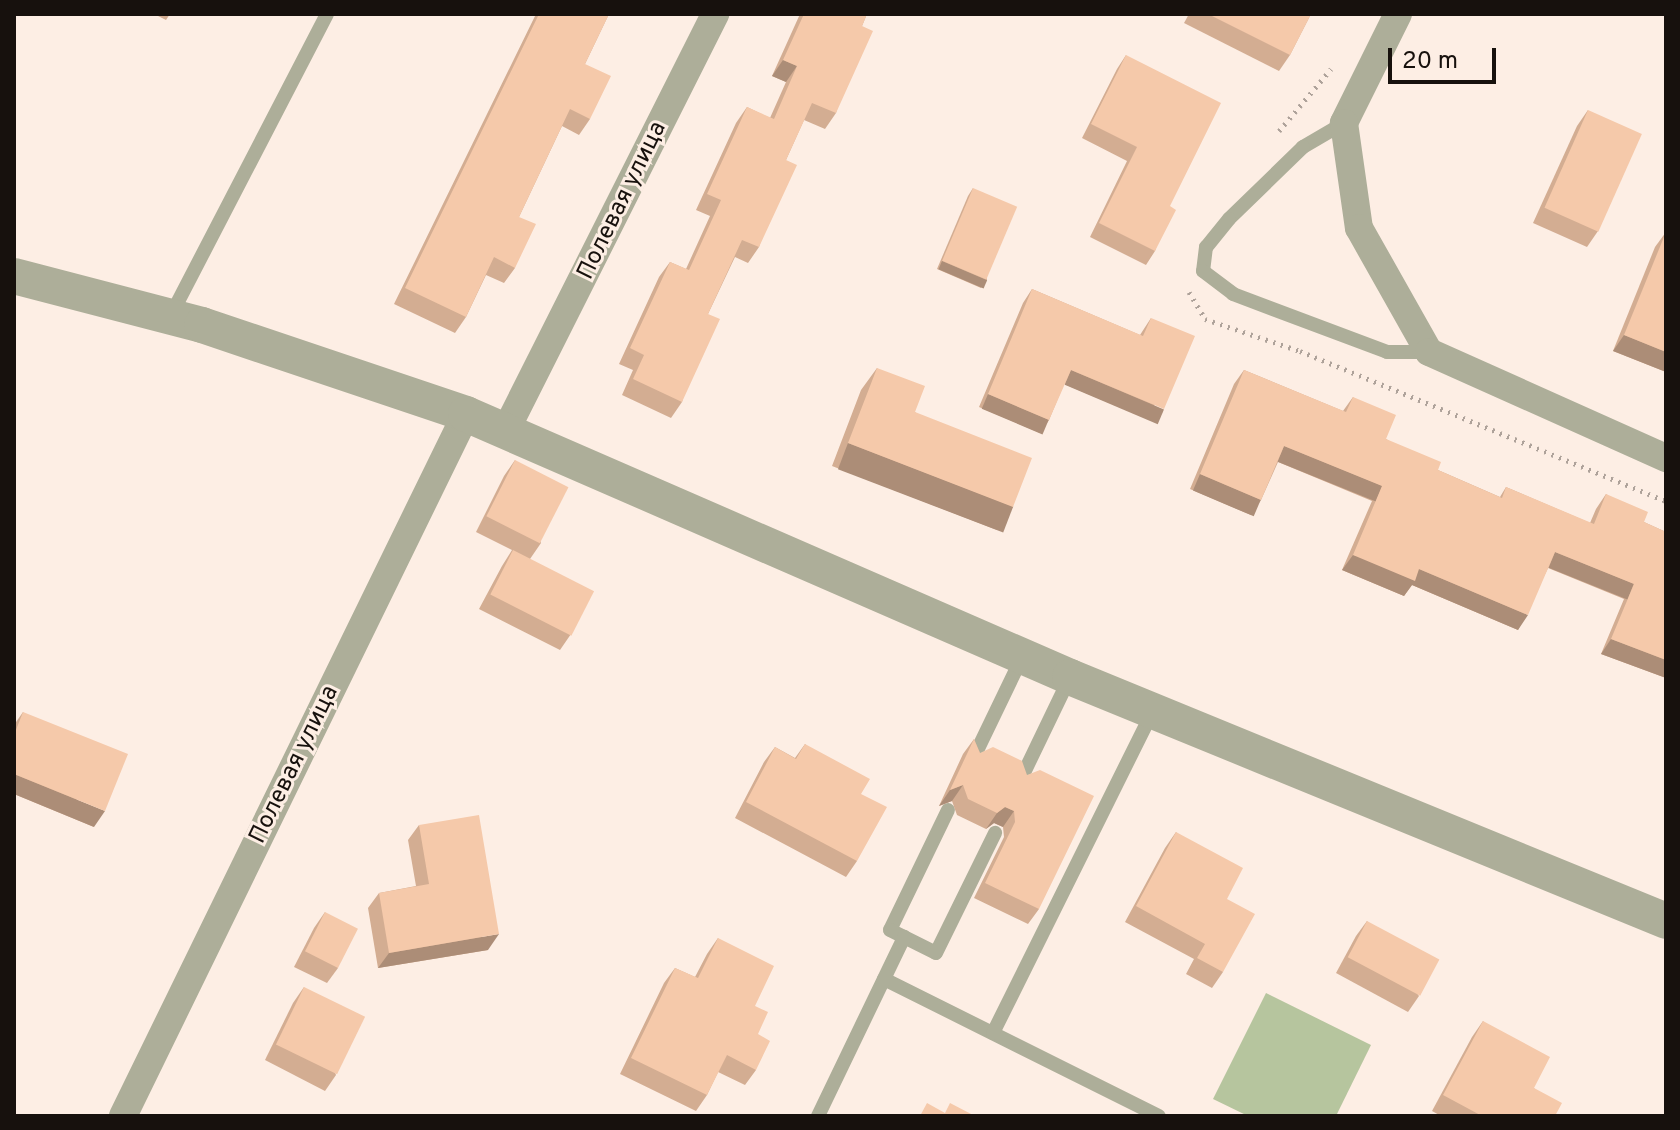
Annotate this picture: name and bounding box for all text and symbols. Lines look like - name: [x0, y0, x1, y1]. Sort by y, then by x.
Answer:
- scale bar: [1392, 32, 1500, 82]
- text: 20 m: [1402, 47, 1458, 77]
- street label: Полевая улица: [572, 117, 674, 285]
- street label: Полевая улица: [244, 681, 346, 849]

